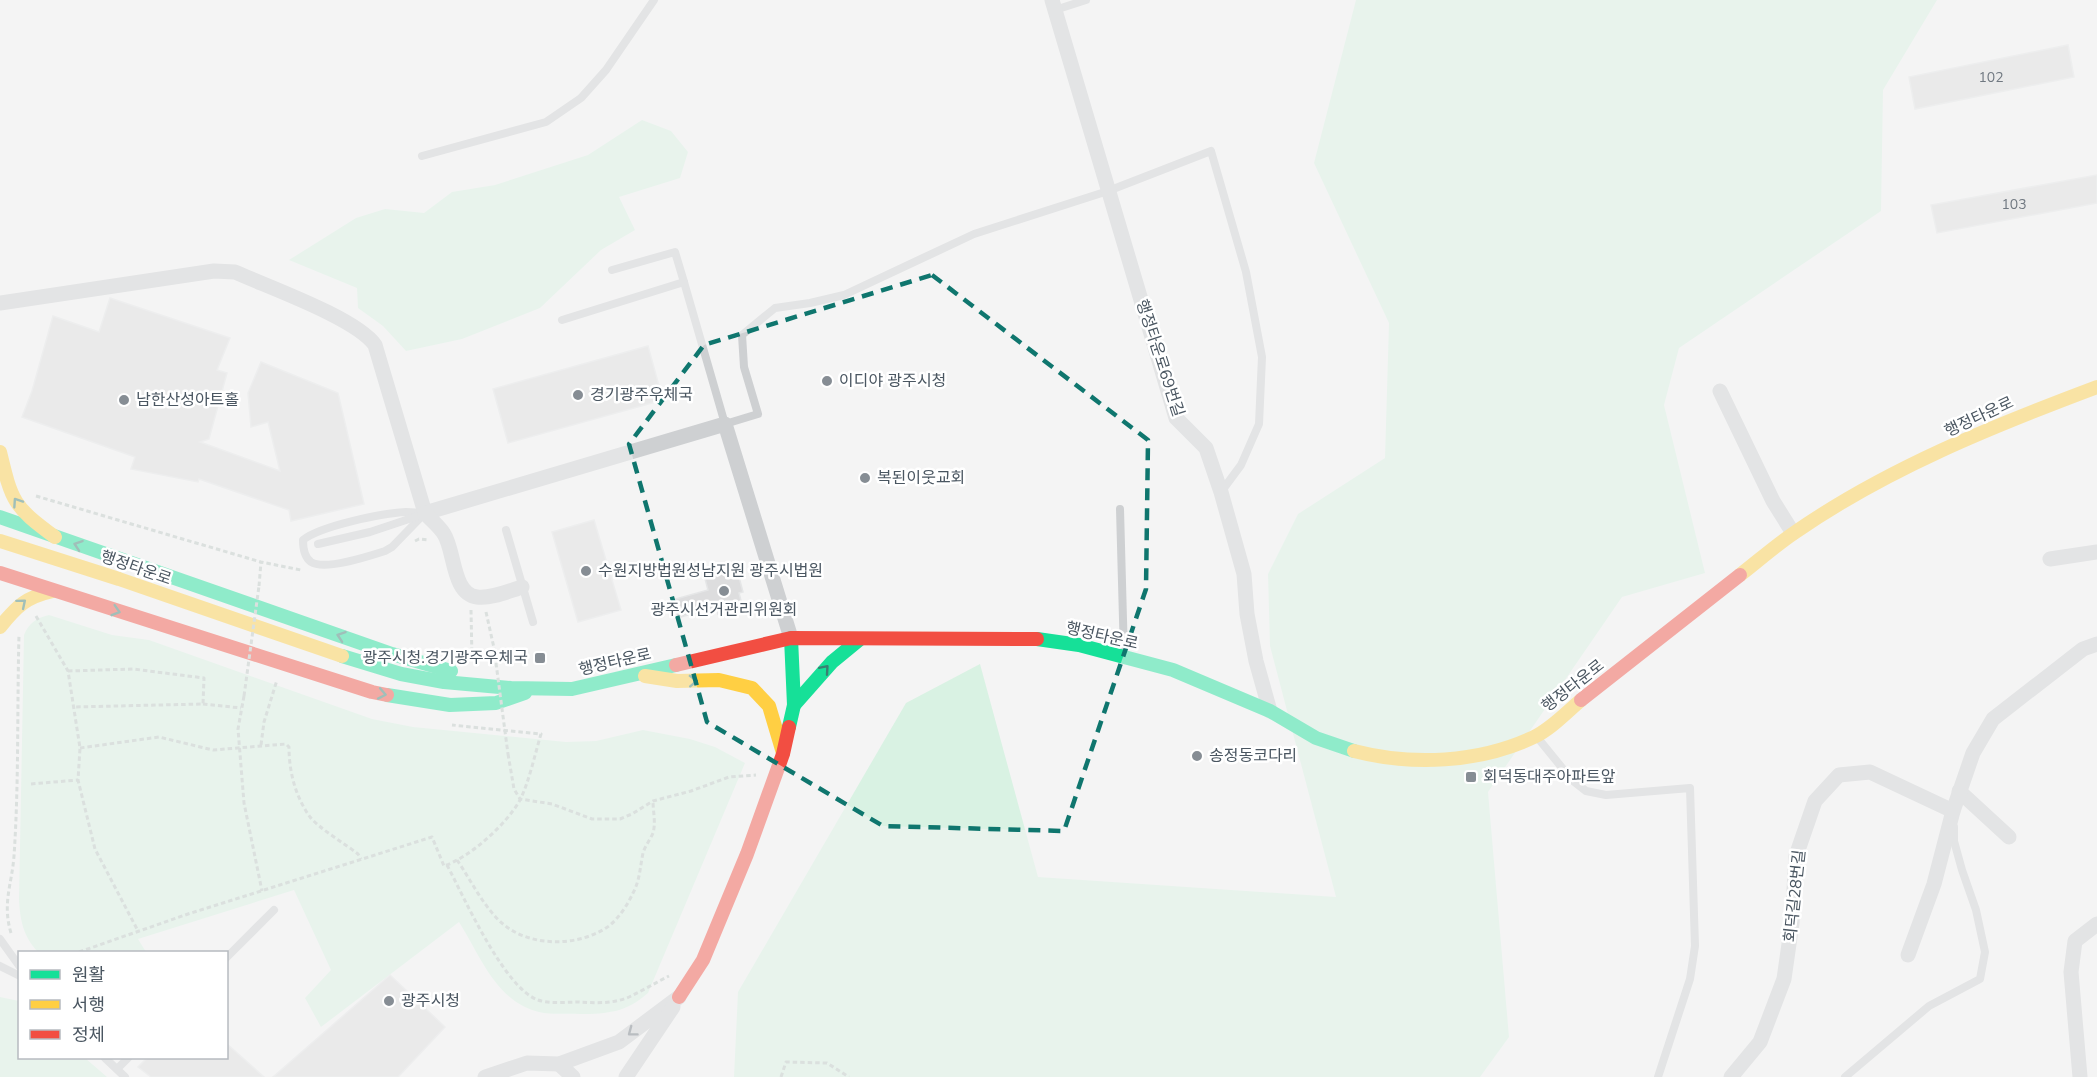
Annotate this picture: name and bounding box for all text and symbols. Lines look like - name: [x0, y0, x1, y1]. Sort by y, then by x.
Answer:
- house number: 102: [1978, 68, 2004, 87]
- house number: 103: [2001, 195, 2027, 214]
- street label: 행정타운로69번길: [1131, 296, 1189, 420]
- place label: 이디야 광주시청: [839, 370, 946, 392]
- marker: 이디야 광주시청: [820, 374, 834, 388]
- place label: 경기광주우체국: [590, 384, 693, 406]
- marker: 경기광주우체국: [571, 388, 585, 402]
- place label: 남한산성아트홀: [136, 389, 239, 411]
- street label: 행정타운로: [1941, 391, 2017, 443]
- marker: 남한산성아트홀: [117, 393, 131, 407]
- place label: 복된이웃교회: [877, 467, 965, 489]
- marker: 복된이웃교회: [858, 471, 872, 485]
- one-way arrow: [13, 497, 24, 508]
- one-way arrow: [73, 539, 84, 552]
- street label: 행정타운로: [98, 546, 175, 590]
- place label: 수원지방법원성남지원 광주시법원: [598, 560, 823, 582]
- marker: 수원지방법원성남지원 광주시법원: [579, 564, 593, 578]
- marker: 광주시선거관리위원회: [717, 584, 731, 598]
- one-way arrow: [15, 599, 26, 610]
- place label: 광주시선거관리위원회: [650, 599, 798, 621]
- one-way arrow: [110, 604, 121, 616]
- street label: 행정타운로: [1064, 617, 1141, 655]
- one-way arrow: [336, 631, 347, 644]
- street label: 행정타운로: [577, 643, 654, 681]
- place label: 광주시청.경기광주우체국: [362, 647, 528, 669]
- marker: 광주시청.경기광주우체국: [533, 651, 547, 665]
- street label: 행정타운로: [1537, 655, 1609, 717]
- one-way arrow: [818, 665, 829, 676]
- one-way arrow: [689, 674, 698, 687]
- one-way arrow: [376, 687, 386, 700]
- place label: 송정동코다리: [1209, 745, 1297, 767]
- marker: 송정동코다리: [1190, 749, 1204, 763]
- place label: 회덕동대주아파트앞: [1483, 766, 1616, 788]
- marker: 회덕동대주아파트앞: [1464, 770, 1478, 784]
- street label: 회덕길28번길: [1779, 849, 1811, 943]
- legend: [18, 951, 228, 1059]
- text: 원활: [72, 963, 105, 987]
- place label: 광주시청: [401, 990, 460, 1012]
- text: 서행: [72, 993, 105, 1017]
- marker: 광주시청: [382, 994, 396, 1008]
- text: 정체: [72, 1023, 105, 1047]
- one-way arrow: [628, 1025, 639, 1036]

